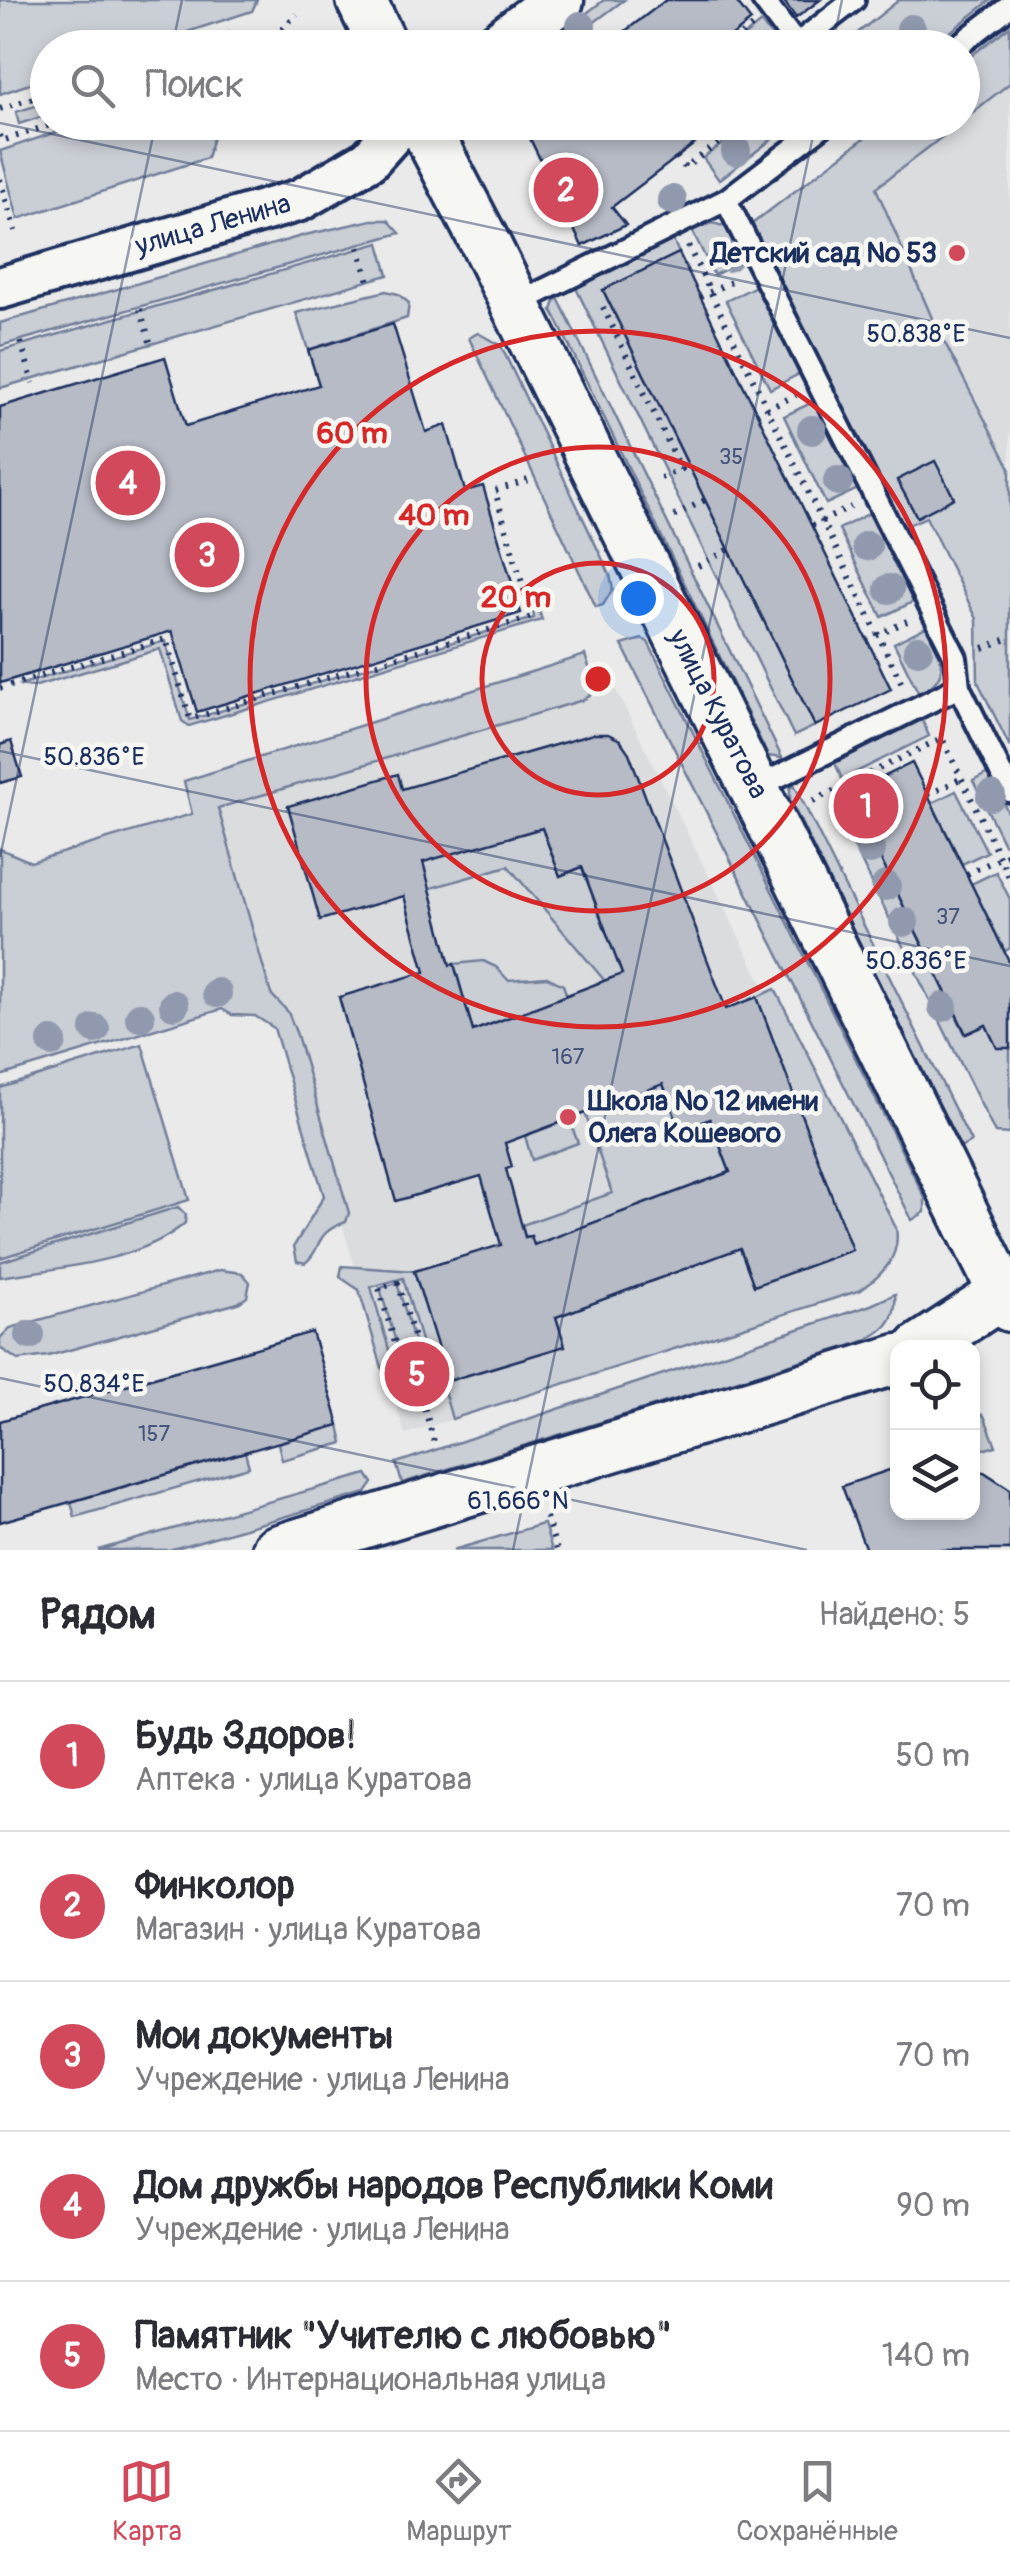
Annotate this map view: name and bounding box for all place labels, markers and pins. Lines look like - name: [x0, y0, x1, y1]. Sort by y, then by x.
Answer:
- pin: 2: [534, 152, 598, 228]
- place label: Детский сад № 53: [709, 236, 937, 271]
- marker: Детский сад № 53: [946, 242, 968, 264]
- pin: 4: [96, 446, 160, 520]
- pin: 3: [174, 518, 240, 592]
- centre of rings: [580, 661, 616, 697]
- pin: 1: [834, 768, 898, 844]
- place label: Школа № 12 имени Олега Кошевого: [587, 1084, 819, 1151]
- marker: Школа № 12 имени Олега Кошевого: [557, 1106, 579, 1128]
- pin: 5: [384, 1336, 450, 1412]

